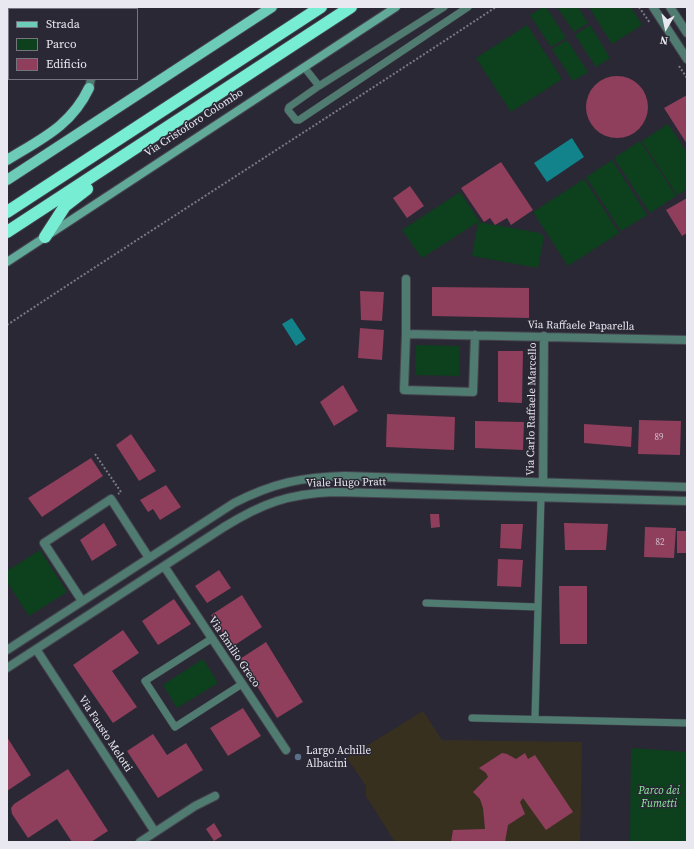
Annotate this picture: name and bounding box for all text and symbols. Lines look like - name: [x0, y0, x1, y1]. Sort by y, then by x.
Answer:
- legend: [8, 8, 138, 80]
- north arrow: [646, 8, 686, 48]
- text: Strada: [46, 16, 80, 32]
- text: N: [659, 32, 669, 48]
- text: Parco: [46, 36, 77, 52]
- text: Edificio: [46, 56, 87, 72]
- street label: Via Cristoforo Colombo: [142, 86, 246, 160]
- street label: Via Raffaele Paparella: [527, 318, 635, 334]
- street label: Via Carlo Raffaele Marcello: [524, 342, 540, 476]
- house number: 89: [655, 433, 663, 443]
- street label: Viale Hugo Pratt: [306, 476, 386, 490]
- house number: 82: [656, 538, 664, 548]
- street label: Via Emilio Greco: [205, 614, 263, 690]
- street label: Via Fausto Melotti: [75, 693, 135, 775]
- place label: Largo Achille Albacini: [306, 744, 371, 770]
- marker: Largo Achille Albacini: [293, 752, 303, 762]
- park label: Parco dei Fumetti: [638, 784, 680, 810]

